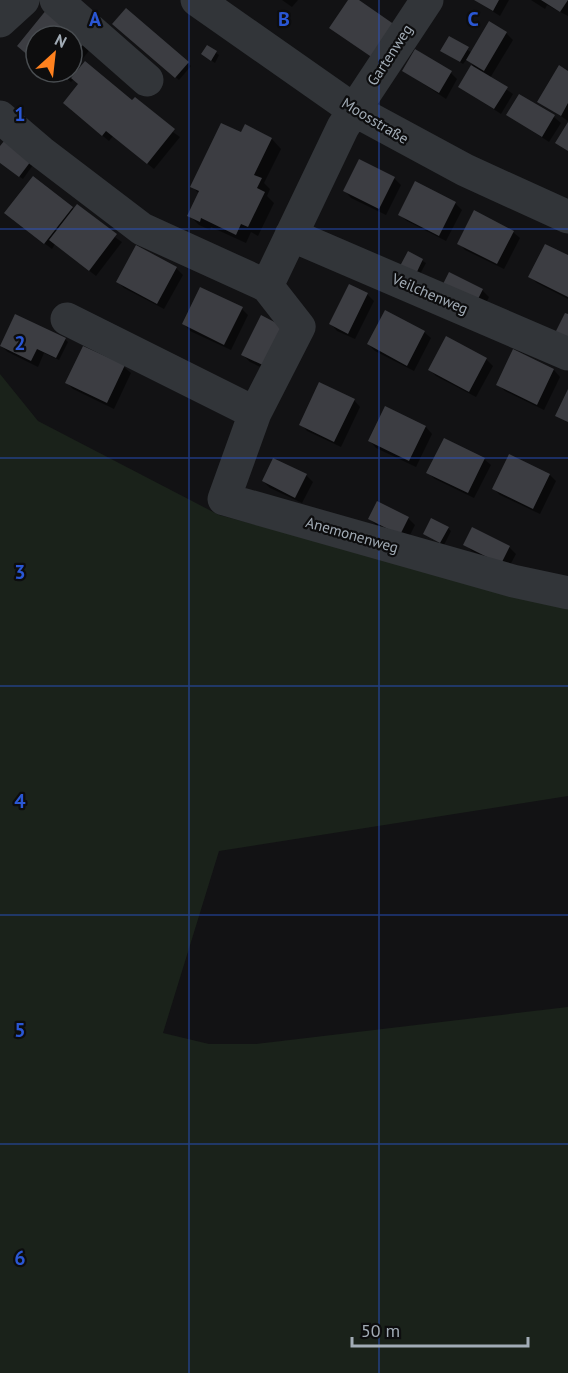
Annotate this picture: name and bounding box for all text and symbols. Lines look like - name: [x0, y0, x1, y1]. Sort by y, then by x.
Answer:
- text: A: [89, 6, 102, 32]
- text: B: [278, 6, 290, 32]
- text: C: [467, 6, 479, 32]
- street label: Gartenweg: [363, 20, 416, 89]
- north arrow: [24, 24, 84, 84]
- text: N: [52, 29, 70, 52]
- street label: Moosstraße: [338, 93, 412, 148]
- text: 1: [14, 101, 26, 127]
- street label: Veilchenweg: [388, 269, 471, 318]
- text: 2: [14, 330, 26, 356]
- street label: Anemonenweg: [304, 512, 401, 557]
- text: 3: [14, 559, 26, 585]
- text: 4: [14, 788, 26, 814]
- text: 5: [14, 1017, 26, 1043]
- text: 6: [14, 1245, 26, 1271]
- scale bar: [352, 1310, 528, 1348]
- text: 50 m: [361, 1319, 400, 1342]

